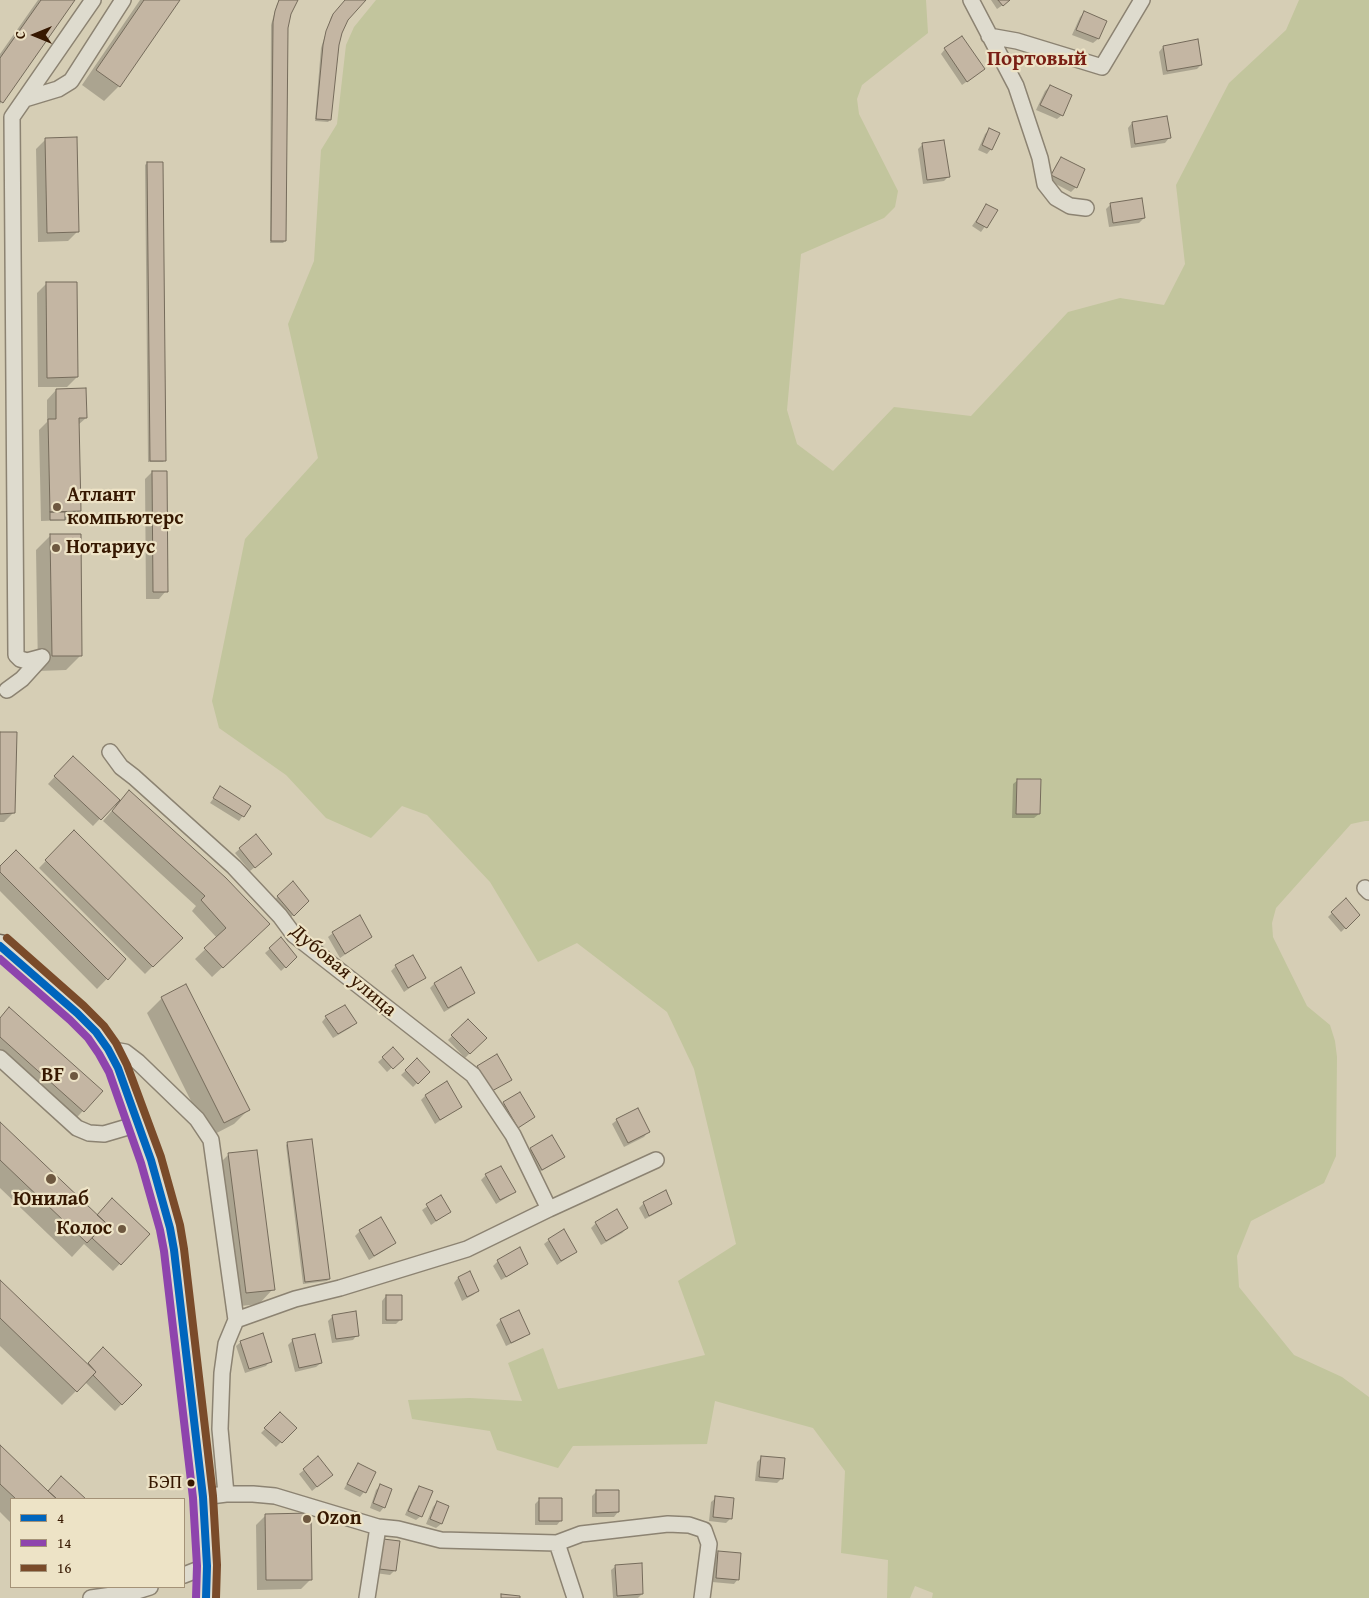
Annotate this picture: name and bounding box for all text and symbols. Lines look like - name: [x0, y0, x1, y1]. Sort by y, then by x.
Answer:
- north arrow: [10, 10, 60, 60]
- text: С: [10, 31, 30, 39]
- district label: Портовый: [987, 47, 1087, 73]
- place label: Атлант компьютерс: [67, 484, 183, 531]
- marker: Атлант компьютерс: [51, 501, 63, 513]
- place label: Нотариус: [66, 536, 155, 560]
- marker: Нотариус: [50, 542, 62, 554]
- street label: Дубовая улица: [285, 920, 401, 1022]
- place label: BF: [41, 1064, 64, 1088]
- marker: BF: [68, 1070, 80, 1082]
- marker: Юнилаб: [44, 1172, 58, 1186]
- place label: Юнилаб: [13, 1188, 89, 1212]
- place label: Колос: [56, 1217, 112, 1241]
- marker: Колос: [116, 1223, 128, 1235]
- place label: БЭП: [148, 1472, 182, 1494]
- marker: БЭП: [186, 1478, 196, 1488]
- legend: [10, 1498, 185, 1588]
- text: 4: [57, 1507, 64, 1528]
- place label: Ozon: [317, 1507, 362, 1531]
- marker: Ozon: [301, 1513, 313, 1525]
- text: 14: [57, 1532, 71, 1553]
- text: 16: [57, 1557, 71, 1578]

